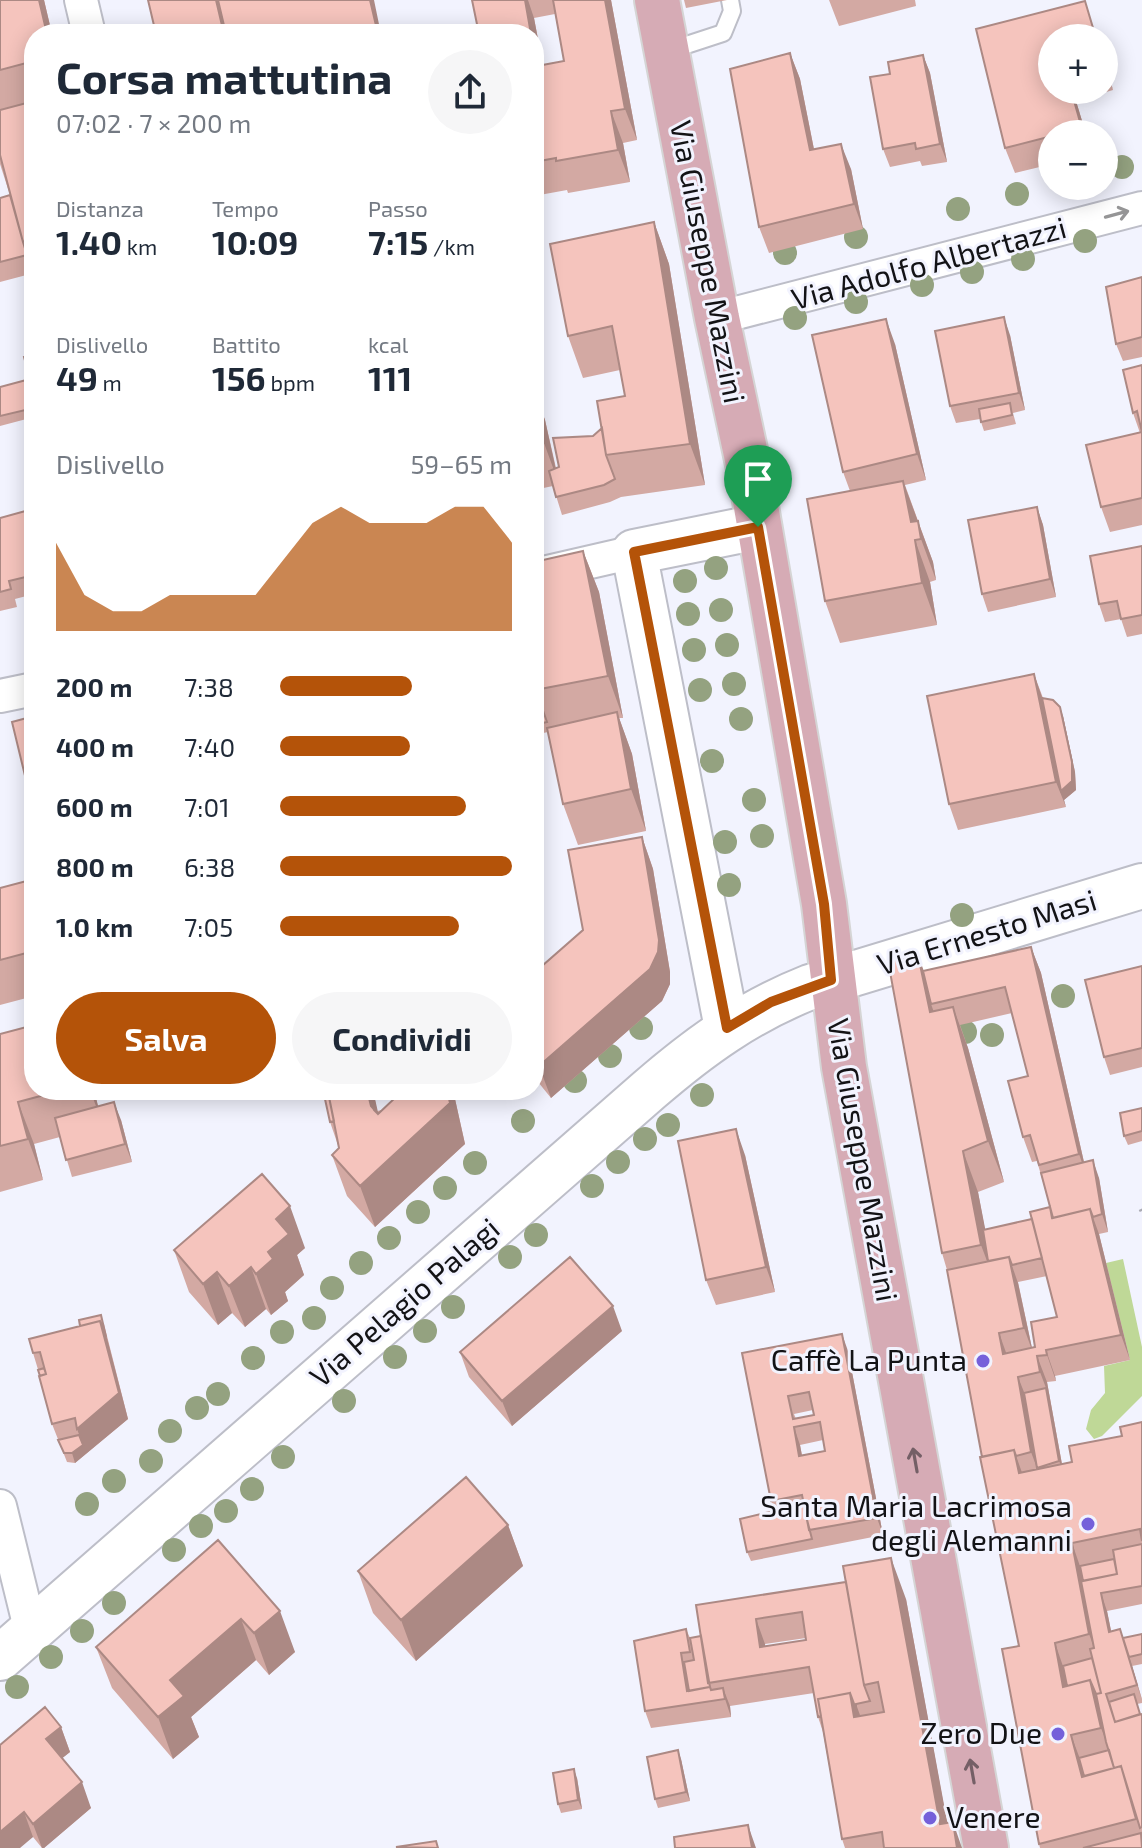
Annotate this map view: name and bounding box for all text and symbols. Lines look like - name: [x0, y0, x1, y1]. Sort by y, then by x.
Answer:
- map controls: [1038, 24, 1118, 200]
- button: +: [1038, 24, 1118, 104]
- text: Corsa mattutina: [56, 50, 392, 103]
- button: share: [428, 50, 512, 134]
- text: 07:02 · 7 × 200 m: [56, 107, 251, 138]
- street label: Via Giuseppe Mazzini: [664, 117, 754, 406]
- button: −: [1038, 120, 1118, 200]
- text: Distanza: [56, 195, 144, 221]
- text: Tempo: [212, 195, 279, 221]
- text: Passo: [368, 195, 428, 221]
- one-way arrow: [1104, 206, 1130, 221]
- street label: Via Adolfo Albertazzi: [787, 208, 1070, 316]
- text: 1.40: [56, 221, 122, 262]
- text: 10:09: [212, 221, 298, 262]
- text: 7:15: [368, 221, 428, 262]
- text: km: [122, 233, 157, 259]
- text: /km: [428, 233, 475, 259]
- text: Dislivello: [56, 331, 148, 357]
- text: Battito: [212, 331, 281, 357]
- text: kcal: [368, 331, 408, 357]
- text: 49: [56, 357, 98, 398]
- text: 156: [212, 357, 266, 398]
- text: 111: [368, 357, 412, 398]
- text: m: [98, 369, 122, 395]
- text: bpm: [266, 369, 315, 395]
- pin: [724, 445, 792, 527]
- text: Dislivello: [56, 448, 165, 479]
- text: 59–65 m: [410, 448, 512, 479]
- icon: arrive: [736, 457, 780, 501]
- text: 200 m: [56, 671, 132, 702]
- text: 7:38: [184, 671, 234, 702]
- text: 400 m: [56, 731, 134, 762]
- text: 7:40: [184, 731, 235, 762]
- text: 600 m: [56, 791, 133, 822]
- text: 7:01: [184, 791, 229, 822]
- text: 800 m: [56, 851, 134, 882]
- text: 6:38: [184, 851, 235, 882]
- street label: Via Ernesto Masi: [873, 881, 1100, 982]
- text: 1.0 km: [56, 911, 133, 942]
- text: 7:05: [184, 911, 233, 942]
- button: Salva: [56, 992, 276, 1084]
- button: Condividi: [292, 992, 512, 1084]
- street label: Via Giuseppe Mazzini: [821, 1015, 907, 1304]
- street label: Via Pelagio Palagi: [302, 1209, 506, 1394]
- place label: Caffè La Punta: [771, 1341, 967, 1377]
- marker: Caffè La Punta: [974, 1352, 992, 1370]
- one-way arrow: [907, 1448, 922, 1474]
- place label: Santa Maria Lacrimosa degli Alemanni: [760, 1487, 1072, 1557]
- marker: Santa Maria Lacrimosa degli Alemanni: [1079, 1515, 1097, 1533]
- place label: Zero Due: [920, 1714, 1042, 1750]
- marker: Zero Due: [1049, 1725, 1067, 1743]
- one-way arrow: [963, 1759, 978, 1785]
- place label: Venere: [946, 1798, 1041, 1834]
- marker: Venere: [921, 1809, 939, 1827]

